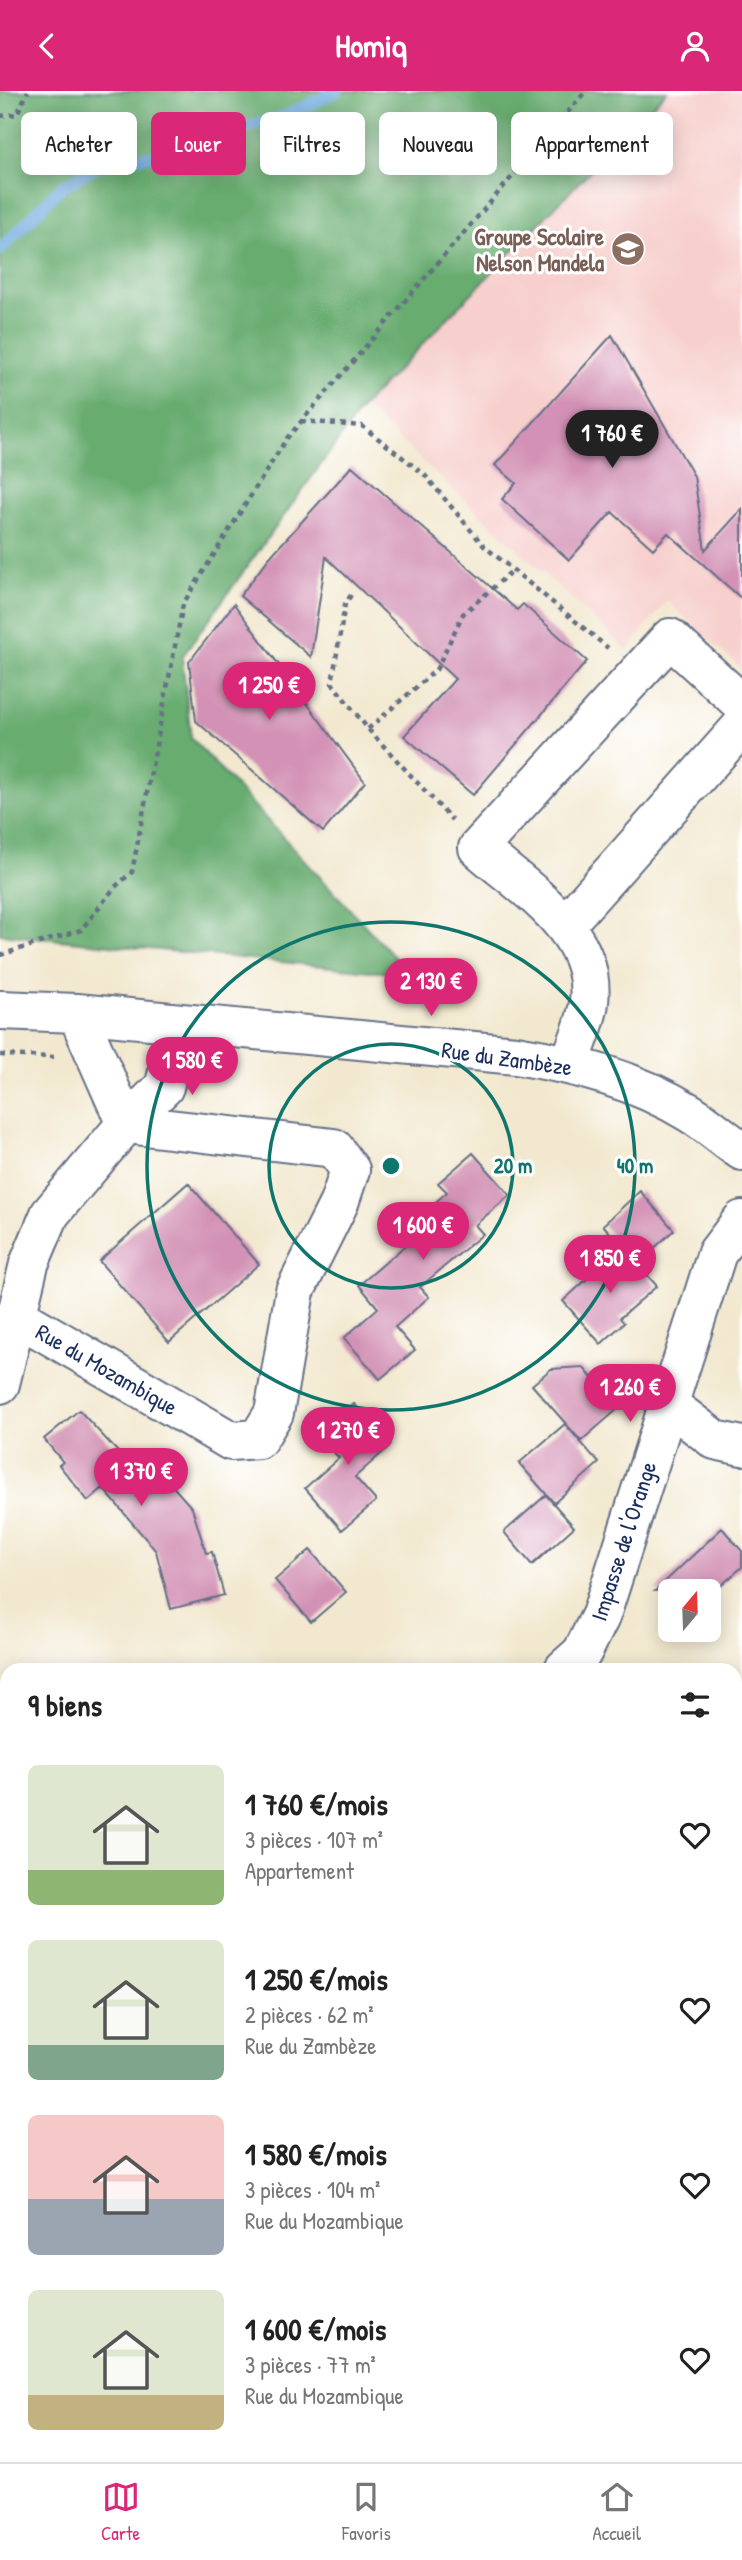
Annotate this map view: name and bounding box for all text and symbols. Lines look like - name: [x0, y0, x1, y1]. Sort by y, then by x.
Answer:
- text: Homiq: [335, 24, 407, 67]
- icon: back: [28, 27, 66, 65]
- icon: person: [676, 27, 714, 65]
- chip: Acheter: [21, 112, 137, 175]
- chip: Louer: [151, 112, 246, 175]
- chip: Filtres: [260, 112, 365, 175]
- chip: Nouveau: [379, 112, 497, 175]
- chip: Appartement: [511, 112, 673, 175]
- place label: Groupe Scolaire Nelson Mandela: [474, 221, 605, 278]
- school or university icon: Groupe Scolaire Nelson Mandela: [609, 230, 647, 268]
- pin: 1 760 €: [547, 411, 677, 470]
- text: 1 760 €: [582, 417, 642, 448]
- pin: 1 250 €: [204, 663, 334, 722]
- text: 1 250 €: [239, 669, 299, 700]
- pin: 2 130 €: [366, 958, 496, 1018]
- text: 2 130 €: [400, 965, 462, 996]
- street label: Rue du Zambèze: [440, 1034, 574, 1082]
- pin: 1 580 €: [127, 1037, 257, 1097]
- text: 1 580 €: [162, 1044, 222, 1075]
- text: 20 m: [494, 1151, 532, 1180]
- text: 40 m: [617, 1151, 653, 1180]
- centre of rings: [379, 1154, 403, 1178]
- pin: 1 600 €: [358, 1203, 488, 1262]
- text: 1 600 €: [393, 1209, 453, 1240]
- pin: 1 850 €: [545, 1235, 675, 1295]
- text: 1 850 €: [580, 1242, 640, 1273]
- street label: Rue du Mozambique: [31, 1316, 183, 1422]
- pin: 1 260 €: [565, 1365, 695, 1424]
- text: 1 260 €: [600, 1371, 660, 1402]
- pin: 1 270 €: [283, 1407, 413, 1467]
- text: 1 270 €: [317, 1414, 379, 1445]
- pin: 1 370 €: [76, 1449, 206, 1508]
- text: 1 370 €: [110, 1455, 172, 1486]
- street label: Impasse de l'Orange: [583, 1457, 663, 1625]
- north arrow: [658, 1579, 721, 1641]
- map controls: [658, 1579, 721, 1642]
- text: 9 biens: [28, 1685, 102, 1725]
- icon: filters: [676, 1686, 714, 1724]
- text: 1 760 €/mois: [245, 1784, 388, 1824]
- icon: home: [84, 1793, 168, 1877]
- icon: heart: [676, 1816, 714, 1854]
- text: 3 pièces · 107 m²: [245, 1824, 383, 1855]
- text: Appartement: [245, 1855, 354, 1886]
- text: 1 250 €/mois: [245, 1959, 388, 1999]
- icon: home: [84, 1968, 168, 2052]
- icon: heart: [676, 1991, 714, 2029]
- text: 2 pièces · 62 m²: [245, 1999, 373, 2030]
- text: Rue du Zambèze: [245, 2030, 377, 2061]
- text: 1 580 €/mois: [245, 2134, 387, 2174]
- icon: home: [84, 2143, 168, 2227]
- icon: heart: [676, 2166, 714, 2204]
- text: 3 pièces · 104 m²: [245, 2174, 380, 2205]
- text: Rue du Mozambique: [245, 2205, 404, 2236]
- text: 1 600 €/mois: [245, 2309, 386, 2349]
- icon: home: [84, 2318, 168, 2402]
- icon: heart: [676, 2341, 714, 2379]
- text: 3 pièces · 77 m²: [245, 2349, 376, 2380]
- text: Rue du Mozambique: [245, 2380, 404, 2411]
- tab: Carte: [101, 2478, 140, 2546]
- tab: Favoris: [342, 2478, 391, 2546]
- tab: Accueil: [593, 2478, 641, 2546]

